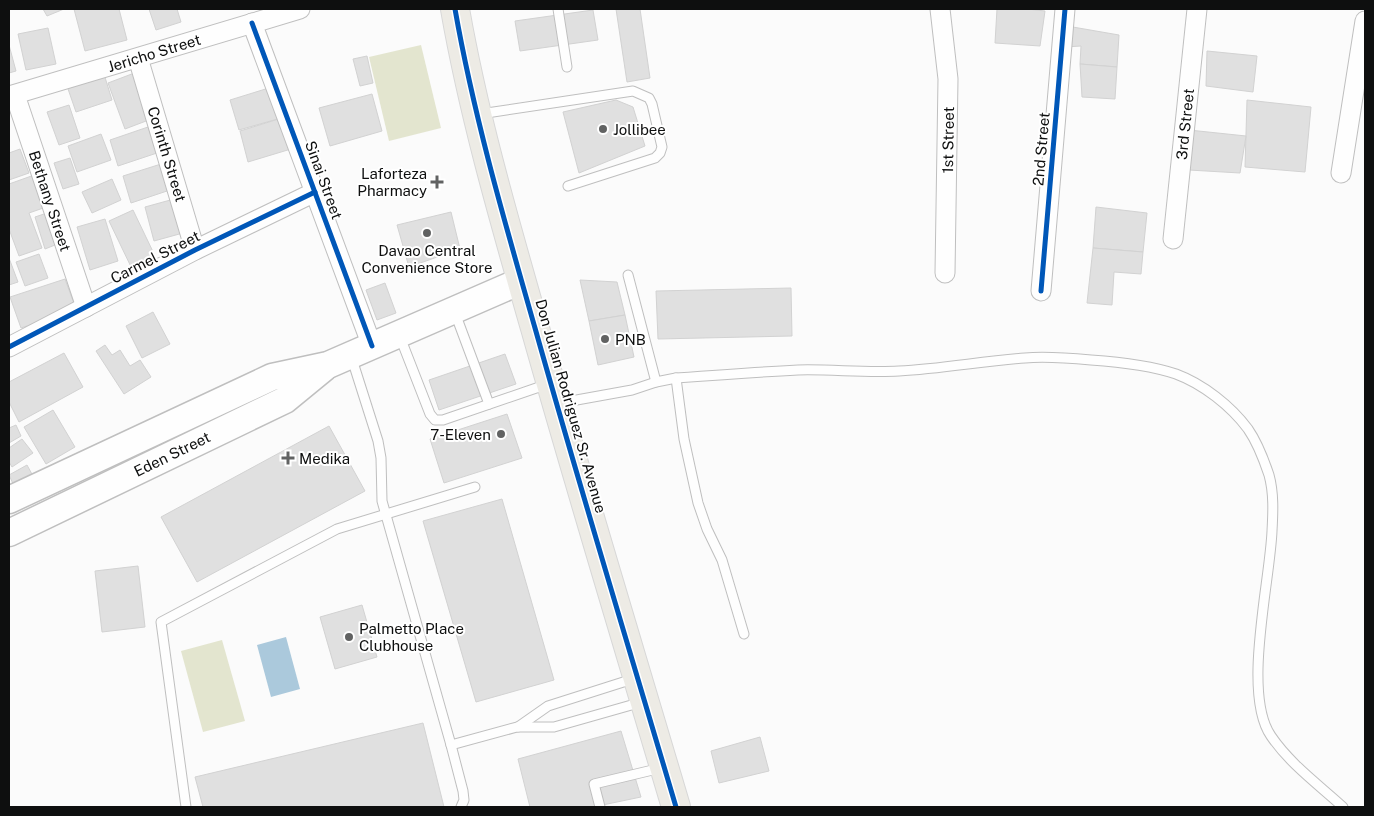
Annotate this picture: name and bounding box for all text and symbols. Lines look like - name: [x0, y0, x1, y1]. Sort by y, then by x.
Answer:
- street label: Jericho Street: [105, 31, 203, 75]
- street label: 3rd Street: [1173, 87, 1197, 160]
- street label: Corinth Street: [144, 104, 190, 204]
- street label: 1st Street: [939, 106, 957, 174]
- street label: 2nd Street: [1029, 111, 1053, 187]
- place label: Jollibee: [613, 121, 666, 138]
- marker: Jollibee: [597, 123, 609, 135]
- street label: Sinai Street: [302, 139, 346, 222]
- street label: Bethany Street: [26, 149, 74, 254]
- place label: Laforteza Pharmacy: [357, 165, 427, 199]
- marker: Laforteza Pharmacy: [431, 176, 443, 188]
- street label: Carmel Street: [108, 227, 203, 287]
- marker: Davao Central Convenience Store: [421, 227, 433, 239]
- place label: Davao Central Convenience Store: [362, 242, 492, 276]
- street label: Don Julian Rodriguez Sr. Avenue: [532, 297, 610, 515]
- place label: PNB: [615, 331, 646, 348]
- marker: PNB: [599, 333, 611, 345]
- place label: 7-Eleven: [430, 426, 491, 443]
- street label: Eden Street: [131, 428, 213, 480]
- marker: 7-Eleven: [495, 428, 507, 440]
- place label: Medika: [299, 450, 350, 467]
- marker: Medika: [281, 451, 295, 465]
- place label: Palmetto Place Clubhouse: [359, 620, 464, 654]
- marker: Palmetto Place Clubhouse: [343, 631, 355, 643]

